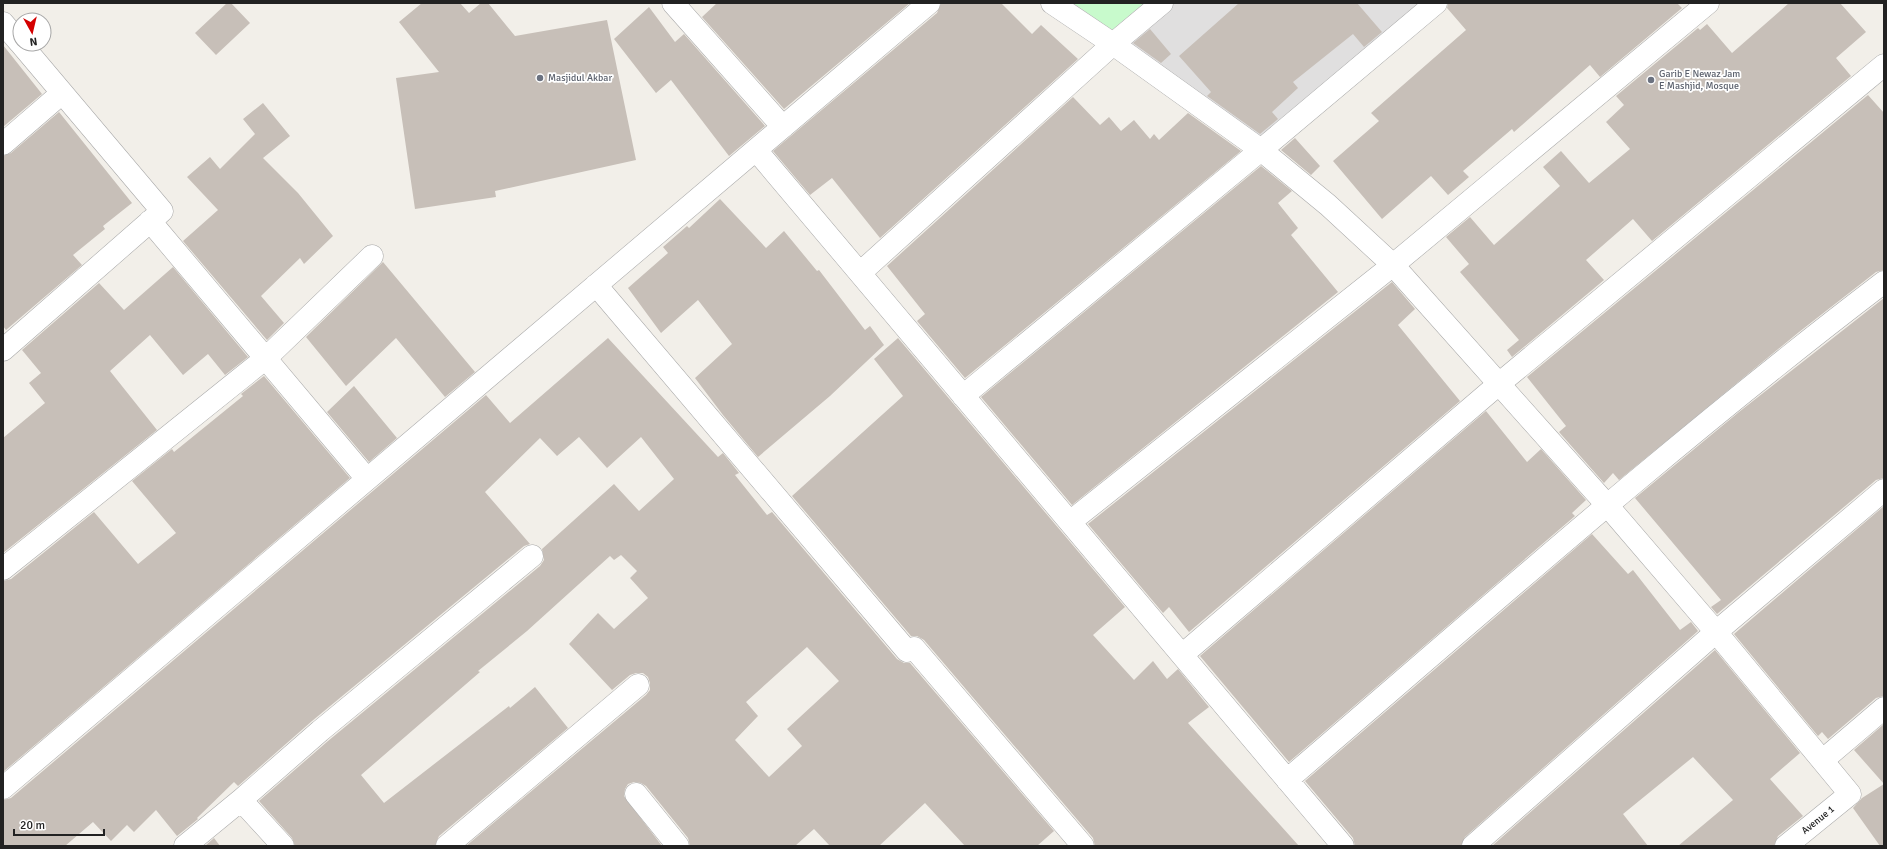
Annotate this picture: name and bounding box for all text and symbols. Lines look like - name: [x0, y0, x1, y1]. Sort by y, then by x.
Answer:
- north arrow: [12, 12, 52, 52]
- text: N: [29, 34, 38, 48]
- place label: Garib E Newaz Jam E Mashjid, Mosque: [1659, 68, 1740, 92]
- place label: Masjidul Akbar: [548, 72, 612, 84]
- marker: Masjidul Akbar: [535, 73, 545, 83]
- marker: Garib E Newaz Jam E Mashjid, Mosque: [1646, 75, 1656, 85]
- street label: Avenue 1: [1799, 803, 1837, 837]
- scale bar: [14, 811, 104, 837]
- text: 20 m: [20, 818, 45, 833]

